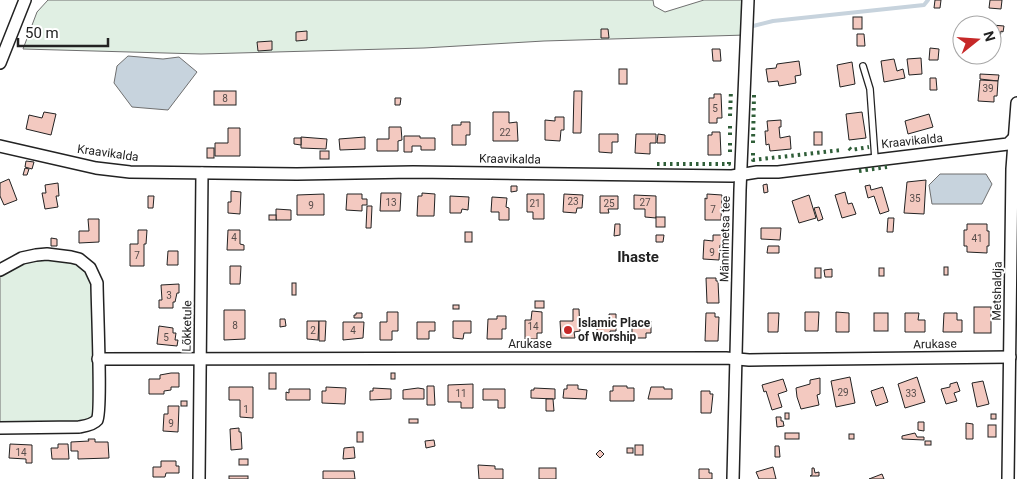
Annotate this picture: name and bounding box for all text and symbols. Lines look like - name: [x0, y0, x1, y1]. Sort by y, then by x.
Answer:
- scale bar: [18, 15, 108, 47]
- north arrow: [952, 15, 1002, 65]
- text: 50 m: [25, 24, 59, 42]
- text: N: [980, 29, 999, 43]
- house number: 39: [982, 83, 994, 94]
- house number: 8: [222, 93, 228, 104]
- house number: 5: [712, 103, 718, 114]
- house number: 22: [499, 127, 511, 138]
- street label: Kraavikalda: [880, 131, 944, 151]
- street label: Kraavikalda: [76, 142, 140, 164]
- street label: Kraavikalda: [479, 151, 541, 167]
- house number: 35: [909, 193, 921, 204]
- house number: 23: [567, 196, 579, 207]
- street label: Männimetsa tee: [717, 196, 733, 282]
- house number: 13: [385, 197, 397, 208]
- house number: 27: [639, 197, 651, 208]
- house number: 21: [529, 198, 541, 209]
- house number: 25: [603, 198, 615, 209]
- house number: 9: [308, 200, 314, 211]
- house number: 7: [710, 204, 716, 215]
- house number: 4: [231, 232, 237, 243]
- house number: 41: [971, 233, 983, 244]
- house number: 9: [709, 247, 715, 258]
- district label: Ihaste: [617, 248, 659, 266]
- house number: 7: [134, 250, 140, 261]
- street label: Metshaldja: [989, 261, 1005, 321]
- house number: 3: [166, 290, 172, 301]
- street label: Lõkketule: [180, 300, 194, 352]
- place label: Islamic Place of Worship: [578, 316, 651, 344]
- house number: 8: [232, 320, 238, 331]
- house number: 14: [527, 321, 539, 332]
- marker: Islamic Place of Worship: [562, 324, 574, 336]
- house number: 2: [310, 325, 316, 336]
- house number: 4: [350, 325, 356, 336]
- house number: 5: [163, 332, 169, 343]
- street label: Arukase: [508, 337, 552, 351]
- street label: Arukase: [913, 337, 957, 351]
- house number: 29: [837, 387, 849, 398]
- house number: 11: [455, 388, 467, 399]
- house number: 33: [905, 388, 917, 399]
- house number: 1: [243, 404, 249, 415]
- house number: 9: [168, 418, 174, 429]
- house number: 14: [15, 447, 27, 458]

